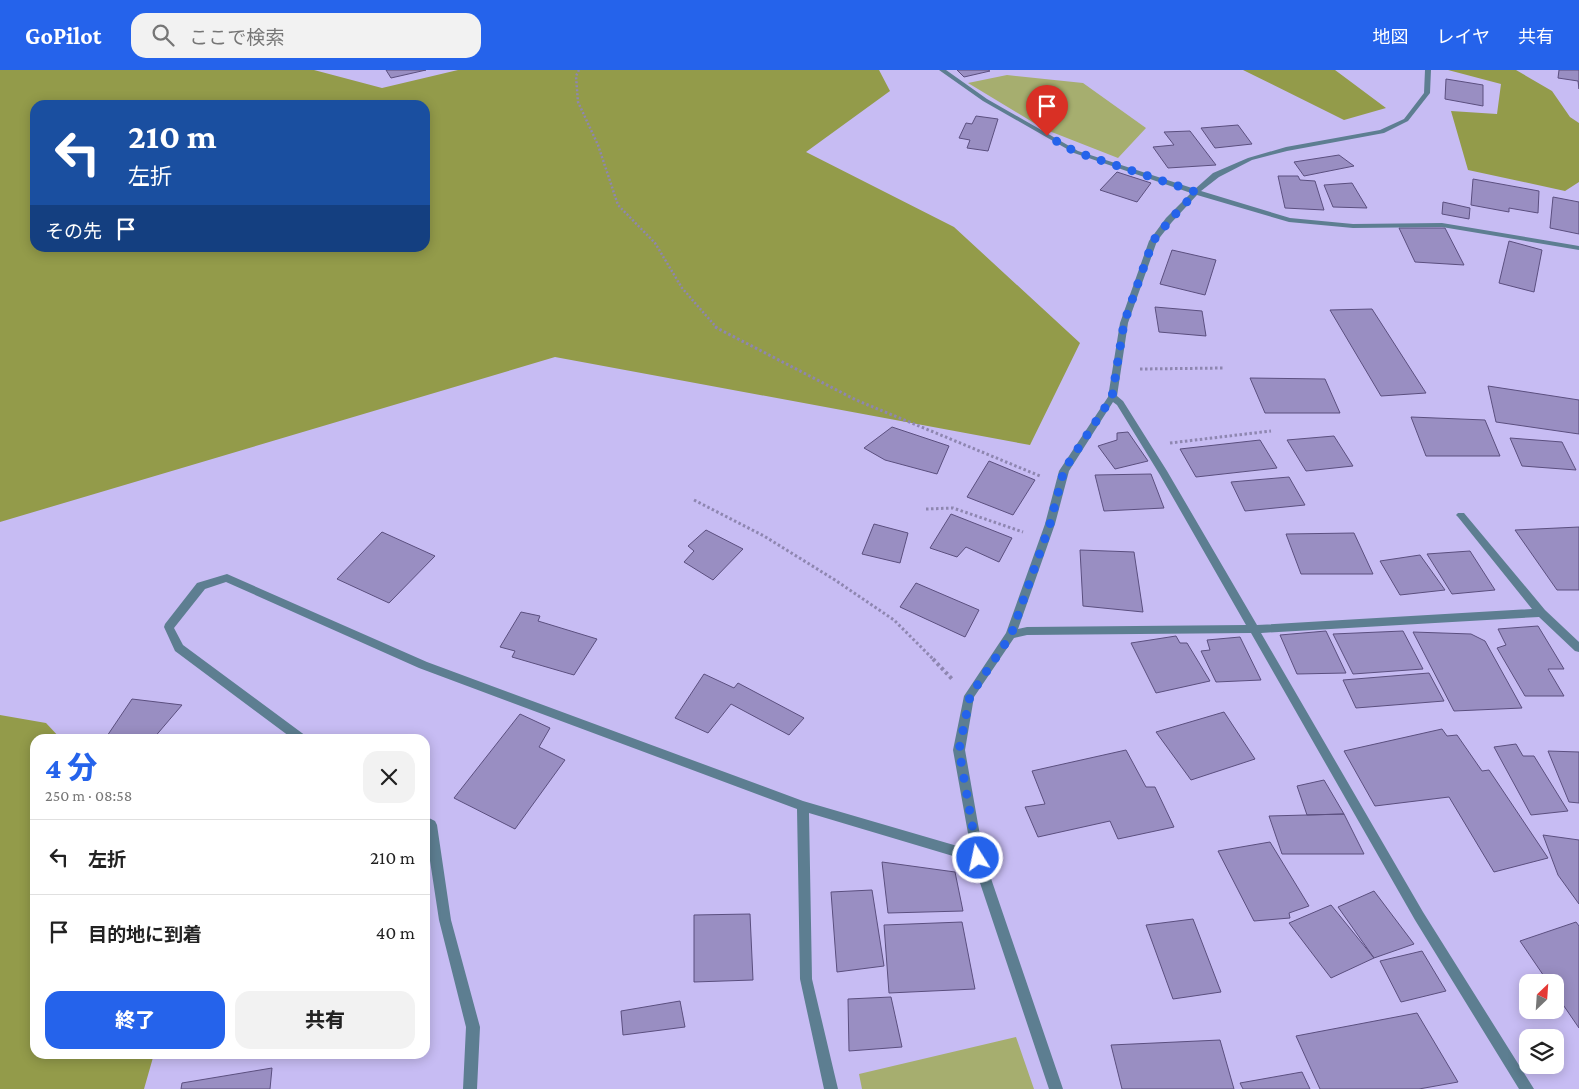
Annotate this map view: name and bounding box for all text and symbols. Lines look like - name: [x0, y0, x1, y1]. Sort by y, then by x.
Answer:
- search box: [131, 13, 481, 58]
- icon: search: [149, 21, 177, 49]
- text: GoPilot: [25, 22, 101, 49]
- text: ここで検索: [189, 27, 284, 48]
- text: 地図: [1373, 27, 1409, 47]
- text: レイヤ: [1437, 27, 1490, 47]
- text: 共有: [1518, 27, 1554, 47]
- pin: [1026, 85, 1068, 136]
- icon: arrive: [1033, 92, 1061, 120]
- text: 210 m: [128, 117, 217, 156]
- icon: left: [45, 120, 110, 185]
- text: 左折: [128, 164, 172, 189]
- icon: arrive: [112, 215, 140, 243]
- text: その先: [45, 221, 102, 242]
- text: 4 分: [45, 751, 97, 784]
- button: close: [363, 751, 415, 803]
- text: 250 m · 08:58: [45, 787, 132, 804]
- position arrow: [951, 831, 1003, 883]
- icon: left: [45, 843, 73, 871]
- text: 210 m: [370, 847, 415, 868]
- text: 左折: [88, 849, 126, 870]
- icon: arrive: [45, 918, 73, 946]
- text: 40 m: [376, 922, 415, 943]
- text: 目的地に到着: [88, 924, 202, 945]
- north arrow: [1519, 974, 1564, 1019]
- map controls: [1519, 974, 1564, 1074]
- button: 終了: [45, 991, 225, 1049]
- button: 共有: [235, 991, 415, 1049]
- button: layers: [1519, 1029, 1564, 1074]

